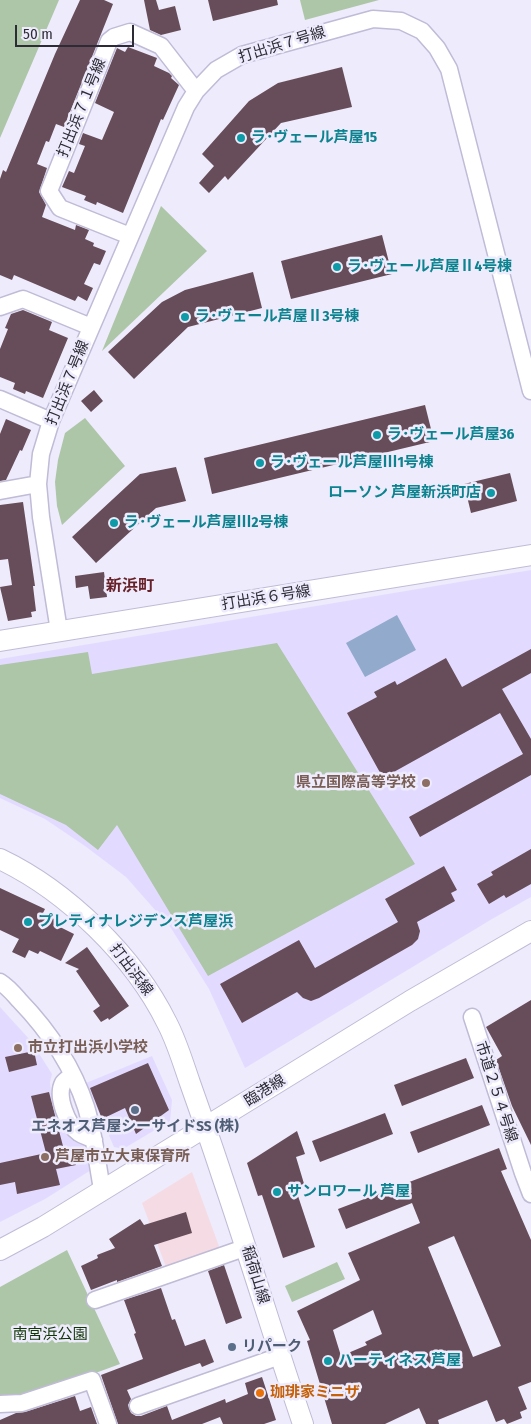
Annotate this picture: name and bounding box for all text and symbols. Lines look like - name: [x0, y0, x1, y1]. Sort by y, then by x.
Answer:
- scale bar: [18, 15, 136, 47]
- street label: 打出浜７号線: [236, 23, 328, 67]
- text: 50 m: [23, 25, 53, 43]
- street label: 打出浜７１号線: [54, 56, 110, 160]
- place label: ラ･ヴェール芦屋15: [251, 129, 377, 147]
- marker: ラ･ヴェール芦屋15: [235, 132, 247, 144]
- place label: ラ･ヴェール芦屋Ⅱ4号棟: [347, 258, 512, 276]
- marker: ラ･ヴェール芦屋Ⅱ4号棟: [331, 261, 343, 273]
- place label: ラ･ヴェール芦屋Ⅱ3号棟: [195, 308, 360, 326]
- marker: ラ･ヴェール芦屋Ⅱ3号棟: [179, 311, 191, 323]
- street label: 打出浜７号線: [43, 338, 93, 428]
- place label: ラ･ヴェール芦屋36: [387, 426, 514, 444]
- marker: ラ･ヴェール芦屋36: [371, 429, 383, 441]
- place label: ラ･ヴェール芦屋Ⅲ1号棟: [270, 454, 434, 472]
- marker: ラ･ヴェール芦屋Ⅲ1号棟: [254, 457, 266, 469]
- place label: ローソン 芦屋新浜町店: [328, 484, 481, 502]
- marker: ローソン 芦屋新浜町店: [485, 487, 497, 499]
- place label: ラ･ヴェール芦屋Ⅲ2号棟: [124, 514, 288, 532]
- marker: ラ･ヴェール芦屋Ⅲ2号棟: [108, 517, 120, 529]
- district label: 新浜町: [106, 577, 154, 597]
- street label: 打出浜６号線: [220, 582, 312, 614]
- place label: 県立国際高等学校: [296, 774, 416, 792]
- marker: 県立国際高等学校: [420, 777, 432, 789]
- place label: プレティナレジデンス芦屋浜: [38, 913, 233, 931]
- marker: プレティナレジデンス芦屋浜: [22, 916, 34, 928]
- street label: 打出浜線: [106, 941, 156, 999]
- place label: 市立打出浜小学校: [28, 1039, 148, 1057]
- street label: 市道２５４号線: [471, 1039, 521, 1145]
- marker: 市立打出浜小学校: [12, 1042, 24, 1054]
- street label: 臨港線: [241, 1071, 289, 1111]
- marker: エネオス芦屋シーサイドSS (株): [129, 1104, 141, 1116]
- place label: エネオス芦屋シーサイドSS (株): [31, 1118, 239, 1136]
- place label: 芦屋市立大東保育所: [55, 1148, 190, 1166]
- marker: 芦屋市立大東保育所: [39, 1151, 51, 1163]
- place label: サンロワール 芦屋: [287, 1183, 410, 1201]
- marker: サンロワール 芦屋: [271, 1186, 283, 1198]
- street label: 稲荷山線: [238, 1244, 272, 1306]
- park label: 南宮浜公園: [13, 1326, 87, 1344]
- place label: リパーク: [242, 1338, 302, 1356]
- marker: リパーク: [226, 1341, 238, 1353]
- place label: ハーティネス 芦屋: [338, 1352, 461, 1370]
- marker: ハーティネス 芦屋: [322, 1355, 334, 1367]
- place label: 珈琲家ミニザ: [270, 1384, 360, 1402]
- marker: 珈琲家ミニザ: [254, 1387, 266, 1399]

